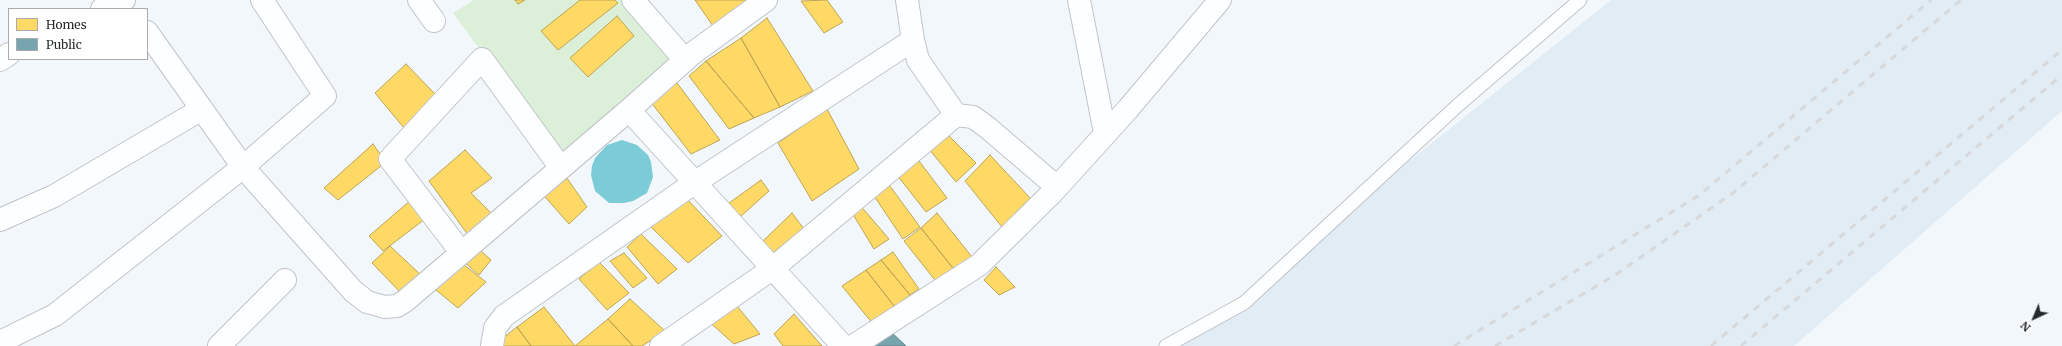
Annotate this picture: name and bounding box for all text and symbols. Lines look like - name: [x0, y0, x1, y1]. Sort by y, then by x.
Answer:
- legend: [8, 8, 148, 60]
- text: Homes: [46, 17, 87, 32]
- text: Public: [46, 37, 82, 52]
- north arrow: [2014, 298, 2054, 338]
- text: N: [2018, 319, 2034, 335]

